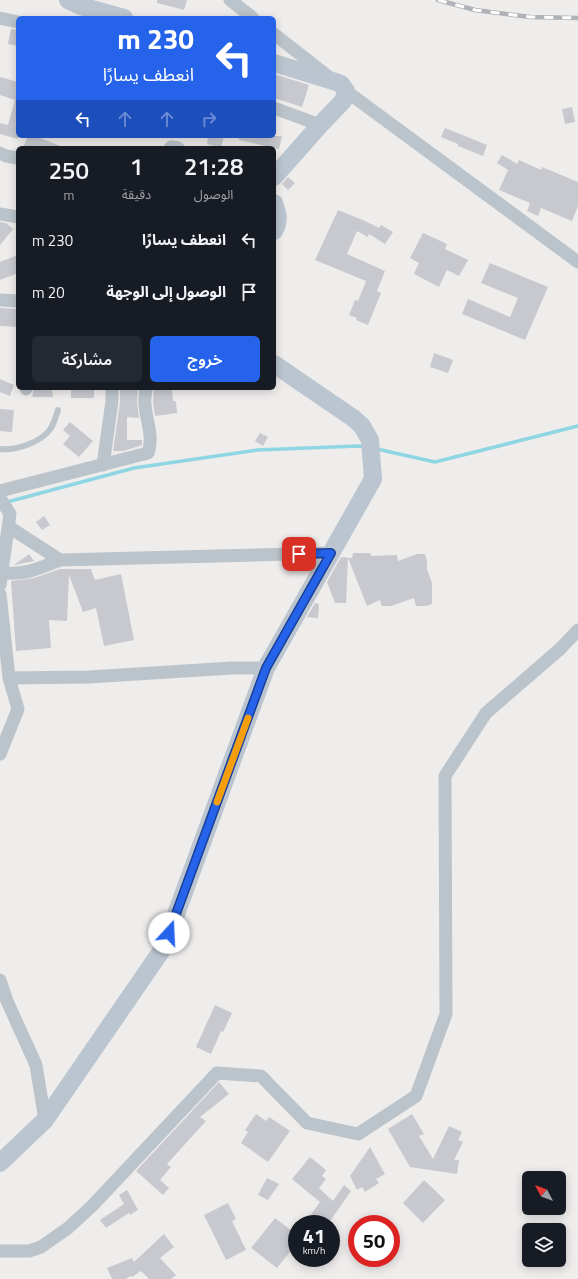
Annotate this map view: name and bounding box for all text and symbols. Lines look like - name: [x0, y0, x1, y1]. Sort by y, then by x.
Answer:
- text: 230 m: [117, 17, 194, 60]
- icon: left: [208, 32, 260, 84]
- text: انعطف يسارًا: [103, 61, 194, 88]
- icon: left: [72, 108, 94, 130]
- icon: ahead: [114, 108, 136, 130]
- icon: ahead: [156, 108, 178, 130]
- icon: right: [198, 108, 220, 130]
- text: 1: [130, 148, 143, 184]
- text: 21:28: [184, 148, 243, 184]
- text: 250: [49, 152, 89, 188]
- text: دقيقة: [122, 184, 151, 204]
- text: الوصول: [194, 184, 233, 204]
- text: m: [63, 185, 74, 205]
- text: انعطف يسارًا: [142, 228, 226, 251]
- text: 230 m: [32, 229, 73, 252]
- icon: left: [238, 229, 260, 251]
- text: الوصول إلى الوجهة: [106, 280, 226, 303]
- text: 20 m: [32, 281, 65, 304]
- icon: arrive: [238, 281, 260, 303]
- button: مشاركة: [32, 336, 142, 382]
- button: خروج: [150, 336, 260, 382]
- pin: [282, 537, 316, 571]
- icon: arrive: [288, 543, 310, 565]
- position arrow: [148, 912, 190, 954]
- north arrow: [522, 1171, 566, 1215]
- map controls: [522, 1171, 566, 1267]
- speed limit sign: 50: [348, 1215, 400, 1267]
- text: 41: [303, 1220, 325, 1251]
- button: layers: [522, 1223, 566, 1267]
- text: km/h: [303, 1243, 325, 1258]

